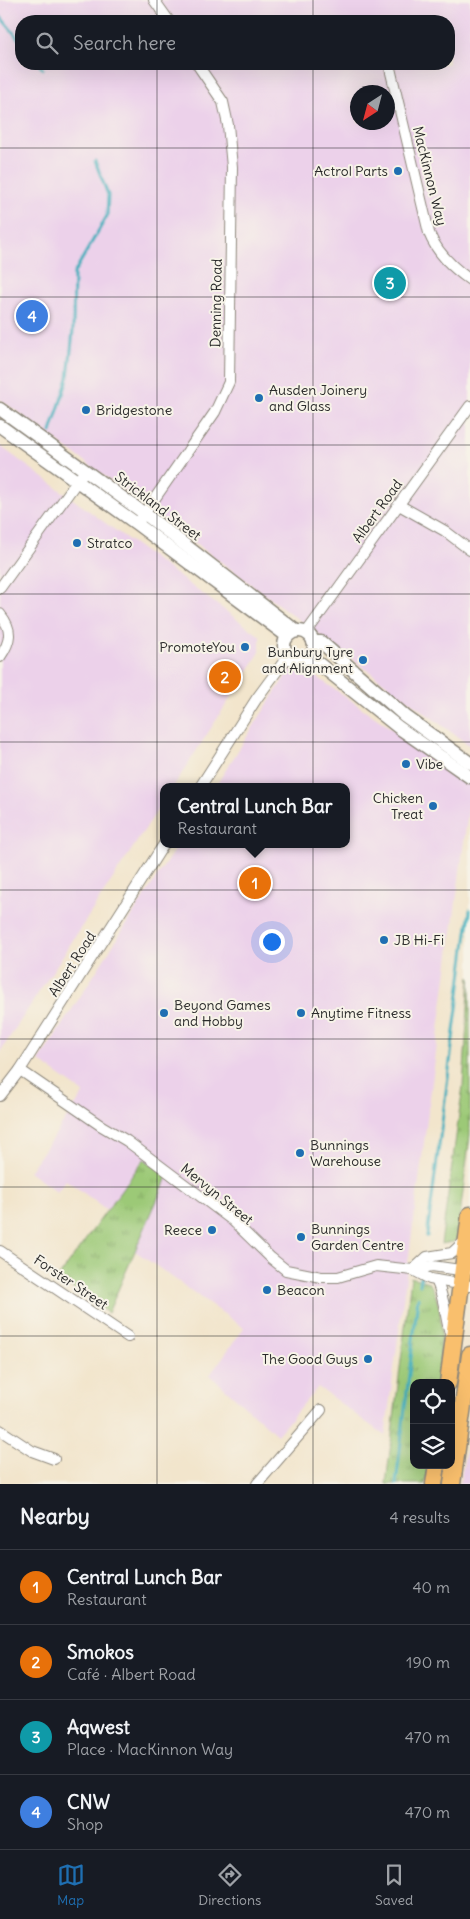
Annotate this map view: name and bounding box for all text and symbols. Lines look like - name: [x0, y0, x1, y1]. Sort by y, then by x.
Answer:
- search box: [15, 15, 455, 70]
- icon: search: [33, 29, 61, 57]
- text: Search here: [73, 31, 176, 55]
- north arrow: [350, 85, 395, 130]
- street label: MacKinnon Way: [409, 124, 451, 228]
- place label: Actrol Parts: [314, 162, 388, 180]
- marker: Actrol Parts: [392, 165, 404, 177]
- street label: Denning Road: [206, 258, 226, 348]
- pin: 3: [374, 264, 406, 302]
- pin: 4: [16, 297, 48, 335]
- place label: Ausden Joinery and Glass: [269, 381, 367, 415]
- marker: Ausden Joinery and Glass: [253, 392, 265, 404]
- place label: Bridgestone: [96, 401, 172, 419]
- marker: Bridgestone: [80, 404, 92, 416]
- street label: Strickland Street: [111, 468, 205, 545]
- street label: Albert Road: [348, 476, 406, 546]
- place label: Stratco: [87, 534, 133, 552]
- marker: Stratco: [71, 537, 83, 549]
- place label: PromoteYou: [159, 638, 235, 656]
- marker: PromoteYou: [239, 641, 251, 653]
- place label: Bunbury Tyre and Alignment: [262, 643, 353, 677]
- marker: Bunbury Tyre and Alignment: [357, 654, 369, 666]
- pin: 2: [209, 658, 241, 696]
- place label: Vibe: [416, 755, 443, 773]
- marker: Vibe: [400, 758, 412, 770]
- popup: [160, 783, 350, 848]
- place label: Chicken Treat: [373, 789, 423, 823]
- text: Central Lunch Bar: [177, 794, 333, 818]
- marker: Chicken Treat: [427, 800, 439, 812]
- text: Restaurant: [177, 818, 257, 838]
- pin: 1: [239, 864, 271, 902]
- street label: Albert Road: [44, 928, 100, 1000]
- your location: [259, 929, 285, 955]
- place label: JB Hi-Fi: [394, 931, 444, 949]
- marker: JB Hi-Fi: [378, 934, 390, 946]
- place label: Beyond Games and Hobby: [174, 996, 271, 1030]
- place label: Anytime Fitness: [311, 1004, 411, 1022]
- marker: Beyond Games and Hobby: [158, 1007, 170, 1019]
- marker: Anytime Fitness: [295, 1007, 307, 1019]
- place label: Bunnings Warehouse: [310, 1136, 381, 1170]
- marker: Bunnings Warehouse: [294, 1147, 306, 1159]
- street label: Mervyn Street: [177, 1159, 257, 1229]
- place label: Bunnings Garden Centre: [311, 1220, 404, 1254]
- place label: Reece: [164, 1221, 202, 1239]
- marker: Reece: [206, 1224, 218, 1236]
- marker: Bunnings Garden Centre: [295, 1231, 307, 1243]
- street label: Forster Street: [30, 1251, 112, 1314]
- place label: Beacon: [277, 1281, 325, 1299]
- marker: Beacon: [261, 1284, 273, 1296]
- place label: The Good Guys: [262, 1350, 358, 1368]
- marker: The Good Guys: [362, 1353, 374, 1365]
- map controls: [410, 1379, 455, 1469]
- button: locate: [410, 1379, 455, 1424]
- button: layers: [410, 1424, 455, 1469]
- text: Nearby: [20, 1503, 90, 1530]
- text: 4 results: [389, 1507, 450, 1527]
- text: Central Lunch Bar: [67, 1565, 222, 1589]
- text: 1: [33, 1577, 39, 1597]
- text: 40 m: [412, 1577, 450, 1597]
- text: Restaurant: [67, 1589, 147, 1609]
- text: Smokos: [67, 1640, 134, 1664]
- text: 2: [32, 1652, 40, 1672]
- text: 190 m: [406, 1652, 450, 1672]
- text: Café · Albert Road: [67, 1664, 196, 1684]
- text: Aqwest: [67, 1715, 130, 1739]
- text: 3: [31, 1727, 41, 1747]
- text: 470 m: [405, 1727, 450, 1747]
- text: Place · MacKinnon Way: [67, 1739, 233, 1759]
- text: CNW: [67, 1790, 110, 1814]
- text: 4: [31, 1802, 41, 1822]
- text: 470 m: [405, 1802, 450, 1822]
- text: Shop: [67, 1814, 103, 1834]
- tab: Map: [57, 1861, 85, 1909]
- tab: Directions: [198, 1861, 261, 1909]
- tab: Saved: [375, 1861, 413, 1909]

